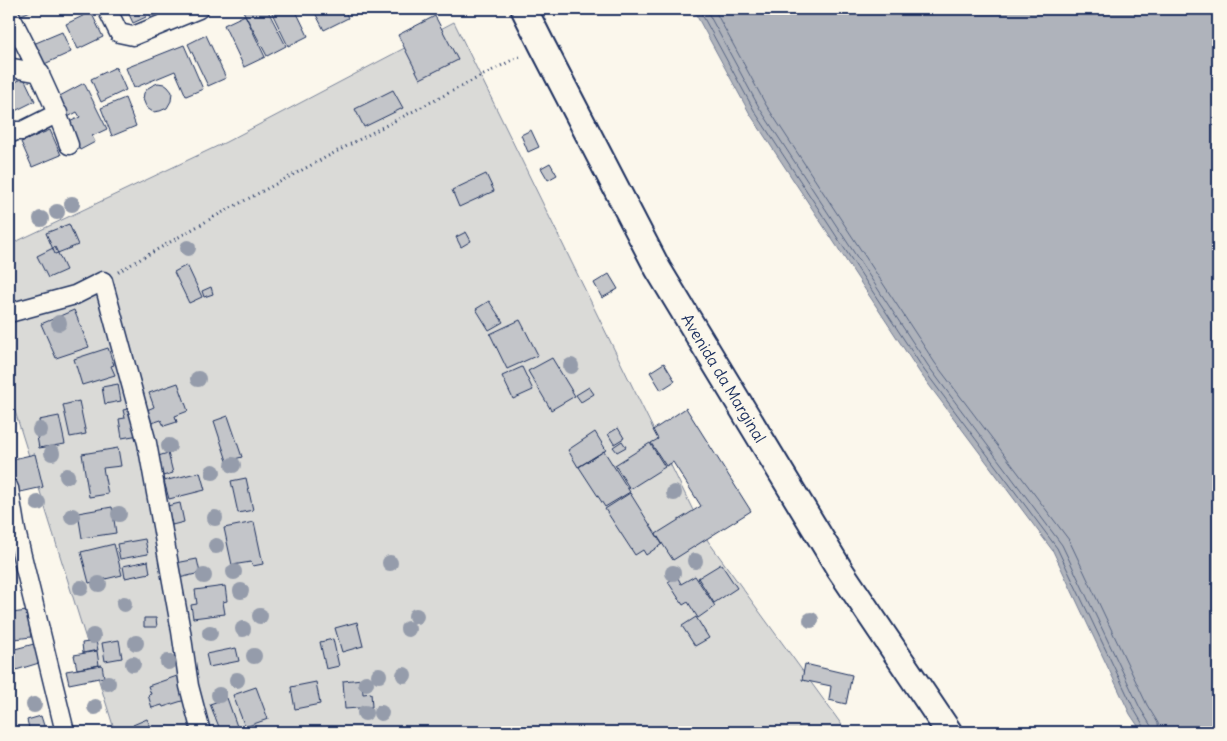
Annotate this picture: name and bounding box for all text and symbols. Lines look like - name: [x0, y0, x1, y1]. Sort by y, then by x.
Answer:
- street label: Avenida da Marginal: [677, 310, 771, 446]

